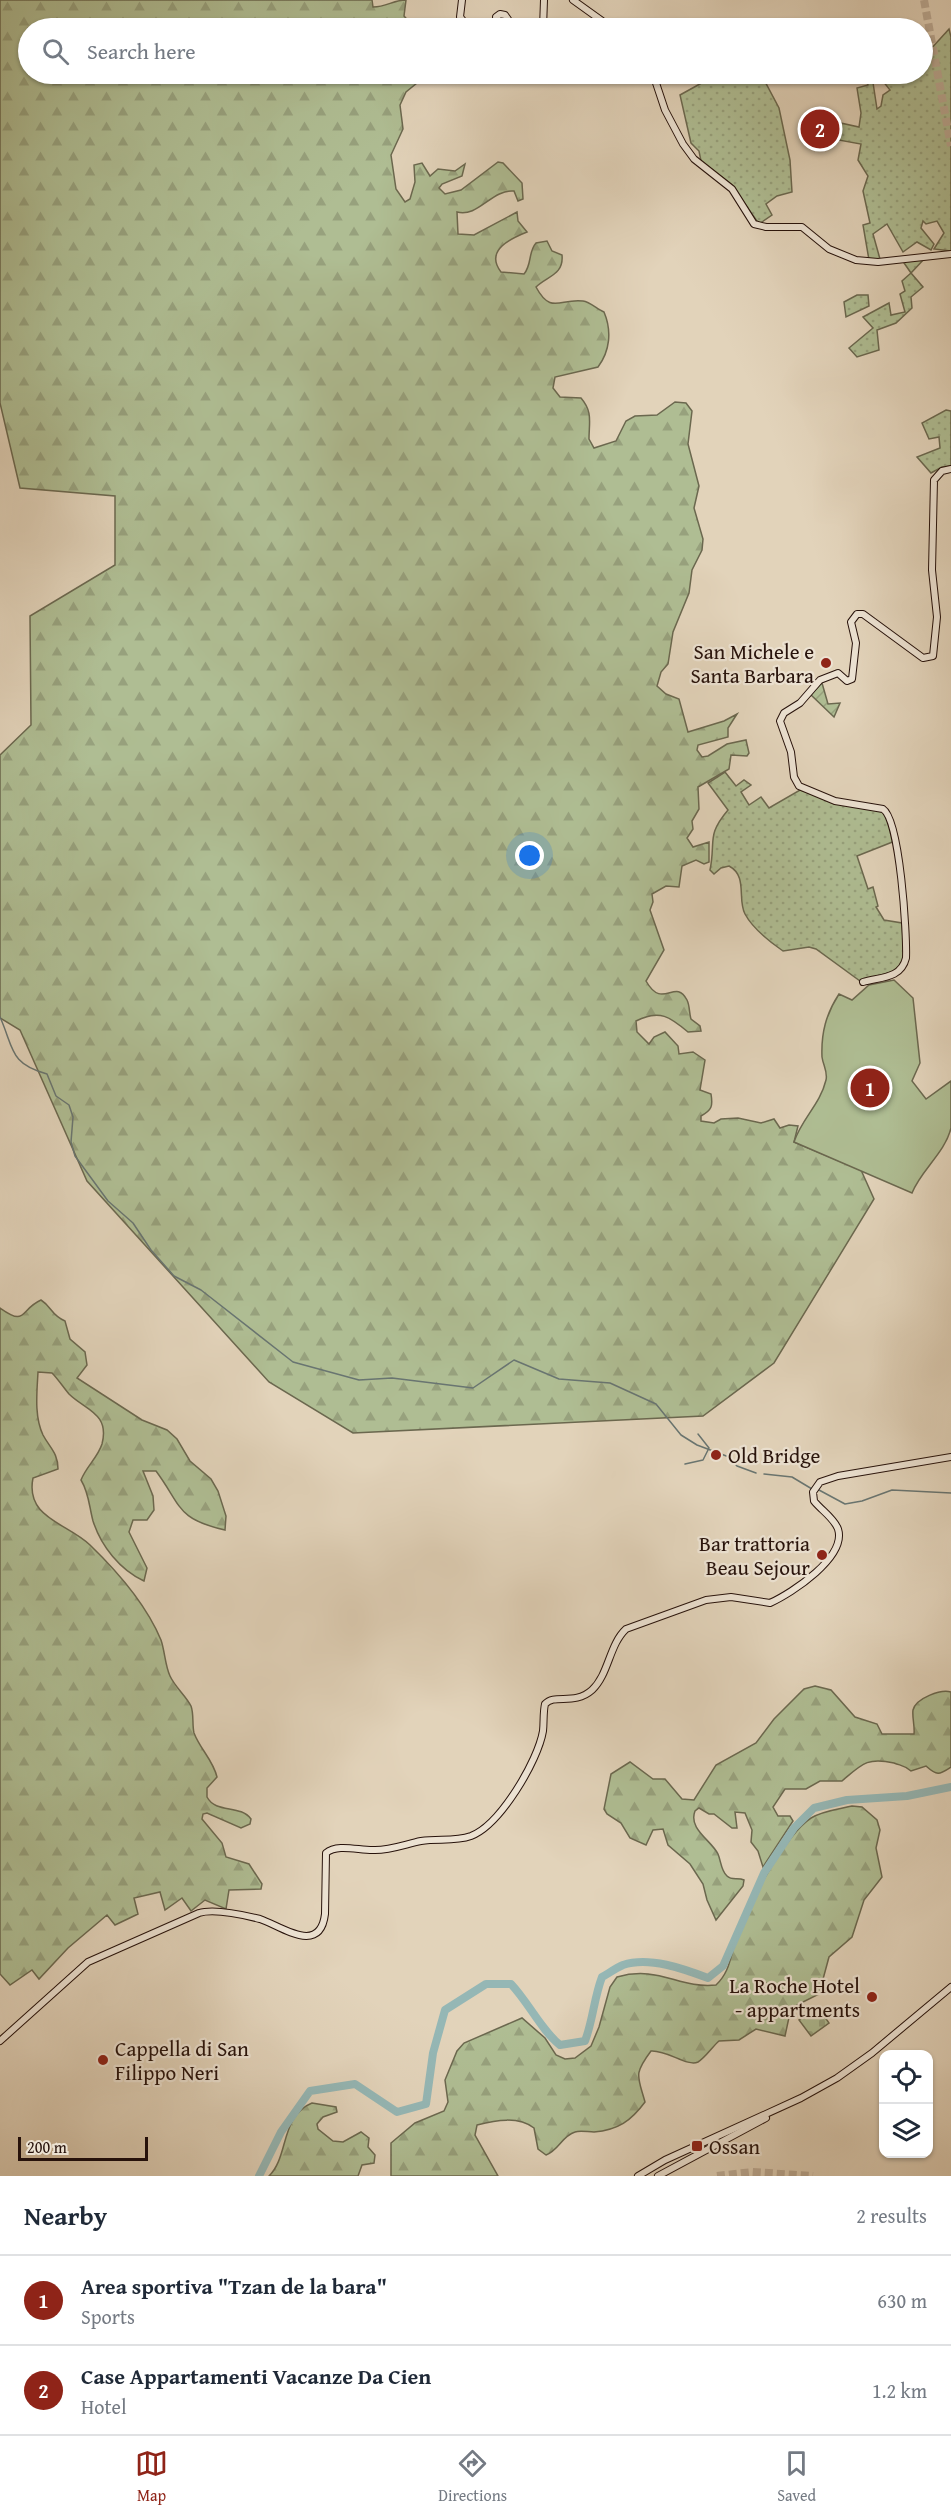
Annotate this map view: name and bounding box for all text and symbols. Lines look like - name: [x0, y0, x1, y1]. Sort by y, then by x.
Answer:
- search box: [18, 18, 933, 84]
- icon: search: [39, 35, 72, 68]
- text: Search here: [87, 35, 196, 67]
- pin: 2: [800, 106, 840, 152]
- place label: San Michele e Santa Barbara: [690, 636, 814, 691]
- marker: San Michele e Santa Barbara: [819, 656, 833, 670]
- your location: [515, 841, 544, 870]
- pin: 1: [850, 1066, 890, 1110]
- place label: Old Bridge: [728, 1440, 821, 1471]
- marker: Old Bridge: [709, 1448, 723, 1462]
- place label: Bar trattoria Beau Sejour: [699, 1528, 810, 1583]
- marker: Bar trattoria Beau Sejour: [815, 1548, 829, 1562]
- place label: La Roche Hotel - appartments: [729, 1970, 860, 2025]
- marker: La Roche Hotel - appartments: [865, 1990, 879, 2004]
- place label: Cappella di San Filippo Neri: [115, 2033, 249, 2088]
- map controls: [879, 2050, 933, 2158]
- button: locate: [879, 2050, 933, 2104]
- marker: Cappella di San Filippo Neri: [96, 2053, 110, 2067]
- button: layers: [879, 2104, 933, 2158]
- place label: Ossan: [709, 2131, 760, 2162]
- scale bar: [18, 2134, 148, 2162]
- text: 200 m: [27, 2135, 67, 2159]
- marker: Ossan: [690, 2139, 704, 2153]
- text: Nearby: [24, 2196, 107, 2235]
- text: 2 results: [856, 2201, 927, 2230]
- text: Area sportiva "Tzan de la bara": [81, 2270, 387, 2302]
- text: 1: [38, 2286, 49, 2315]
- text: 630 m: [877, 2286, 927, 2315]
- text: Sports: [81, 2302, 135, 2331]
- text: Case Appartamenti Vacanze Da Cien: [81, 2360, 431, 2392]
- text: 2: [38, 2376, 49, 2405]
- text: 1.2 km: [872, 2376, 927, 2405]
- text: Hotel: [81, 2392, 127, 2421]
- tab: Map: [135, 2447, 168, 2507]
- tab: Directions: [438, 2447, 507, 2507]
- tab: Saved: [777, 2447, 816, 2507]

